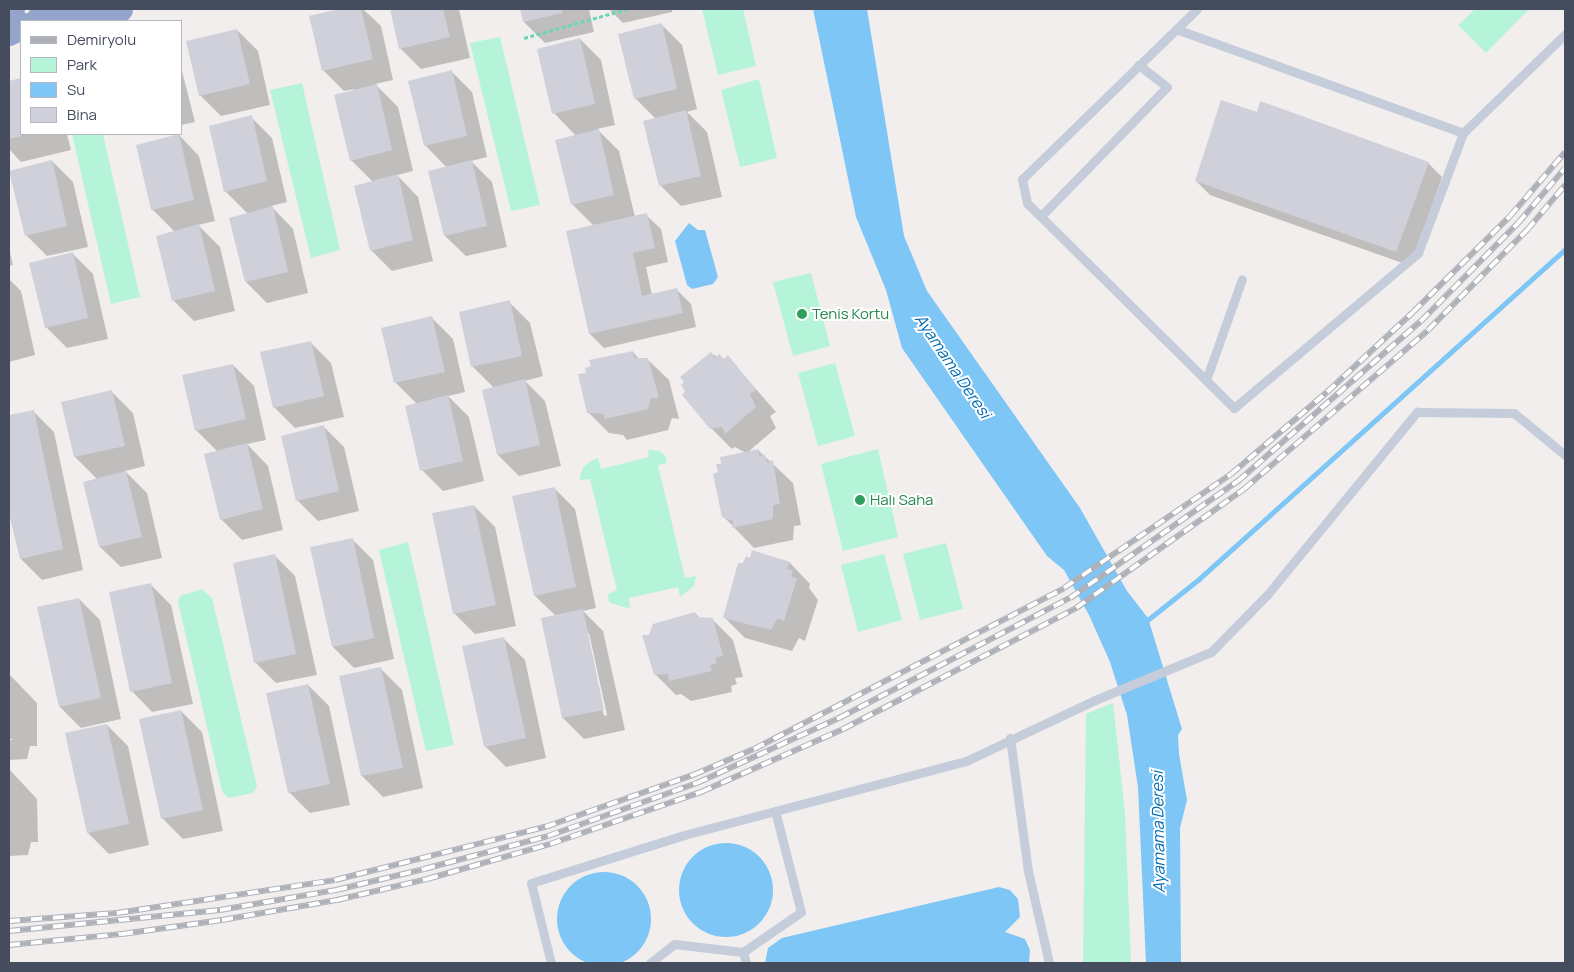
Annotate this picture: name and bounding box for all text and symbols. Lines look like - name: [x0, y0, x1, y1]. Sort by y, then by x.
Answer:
- legend: [20, 20, 182, 135]
- text: Demiryolu: [67, 29, 136, 50]
- text: Park: [67, 54, 97, 75]
- text: Su: [67, 79, 85, 100]
- text: Bina: [67, 104, 97, 125]
- place label: Tenis Kortu: [812, 305, 889, 323]
- marker: Tenis Kortu: [796, 308, 808, 320]
- water label: Ayamama Deresi: [911, 310, 995, 422]
- place label: Halı Saha: [870, 491, 933, 509]
- marker: Halı Saha: [854, 494, 866, 506]
- water label: Ayamama Deresi: [1147, 771, 1169, 893]

